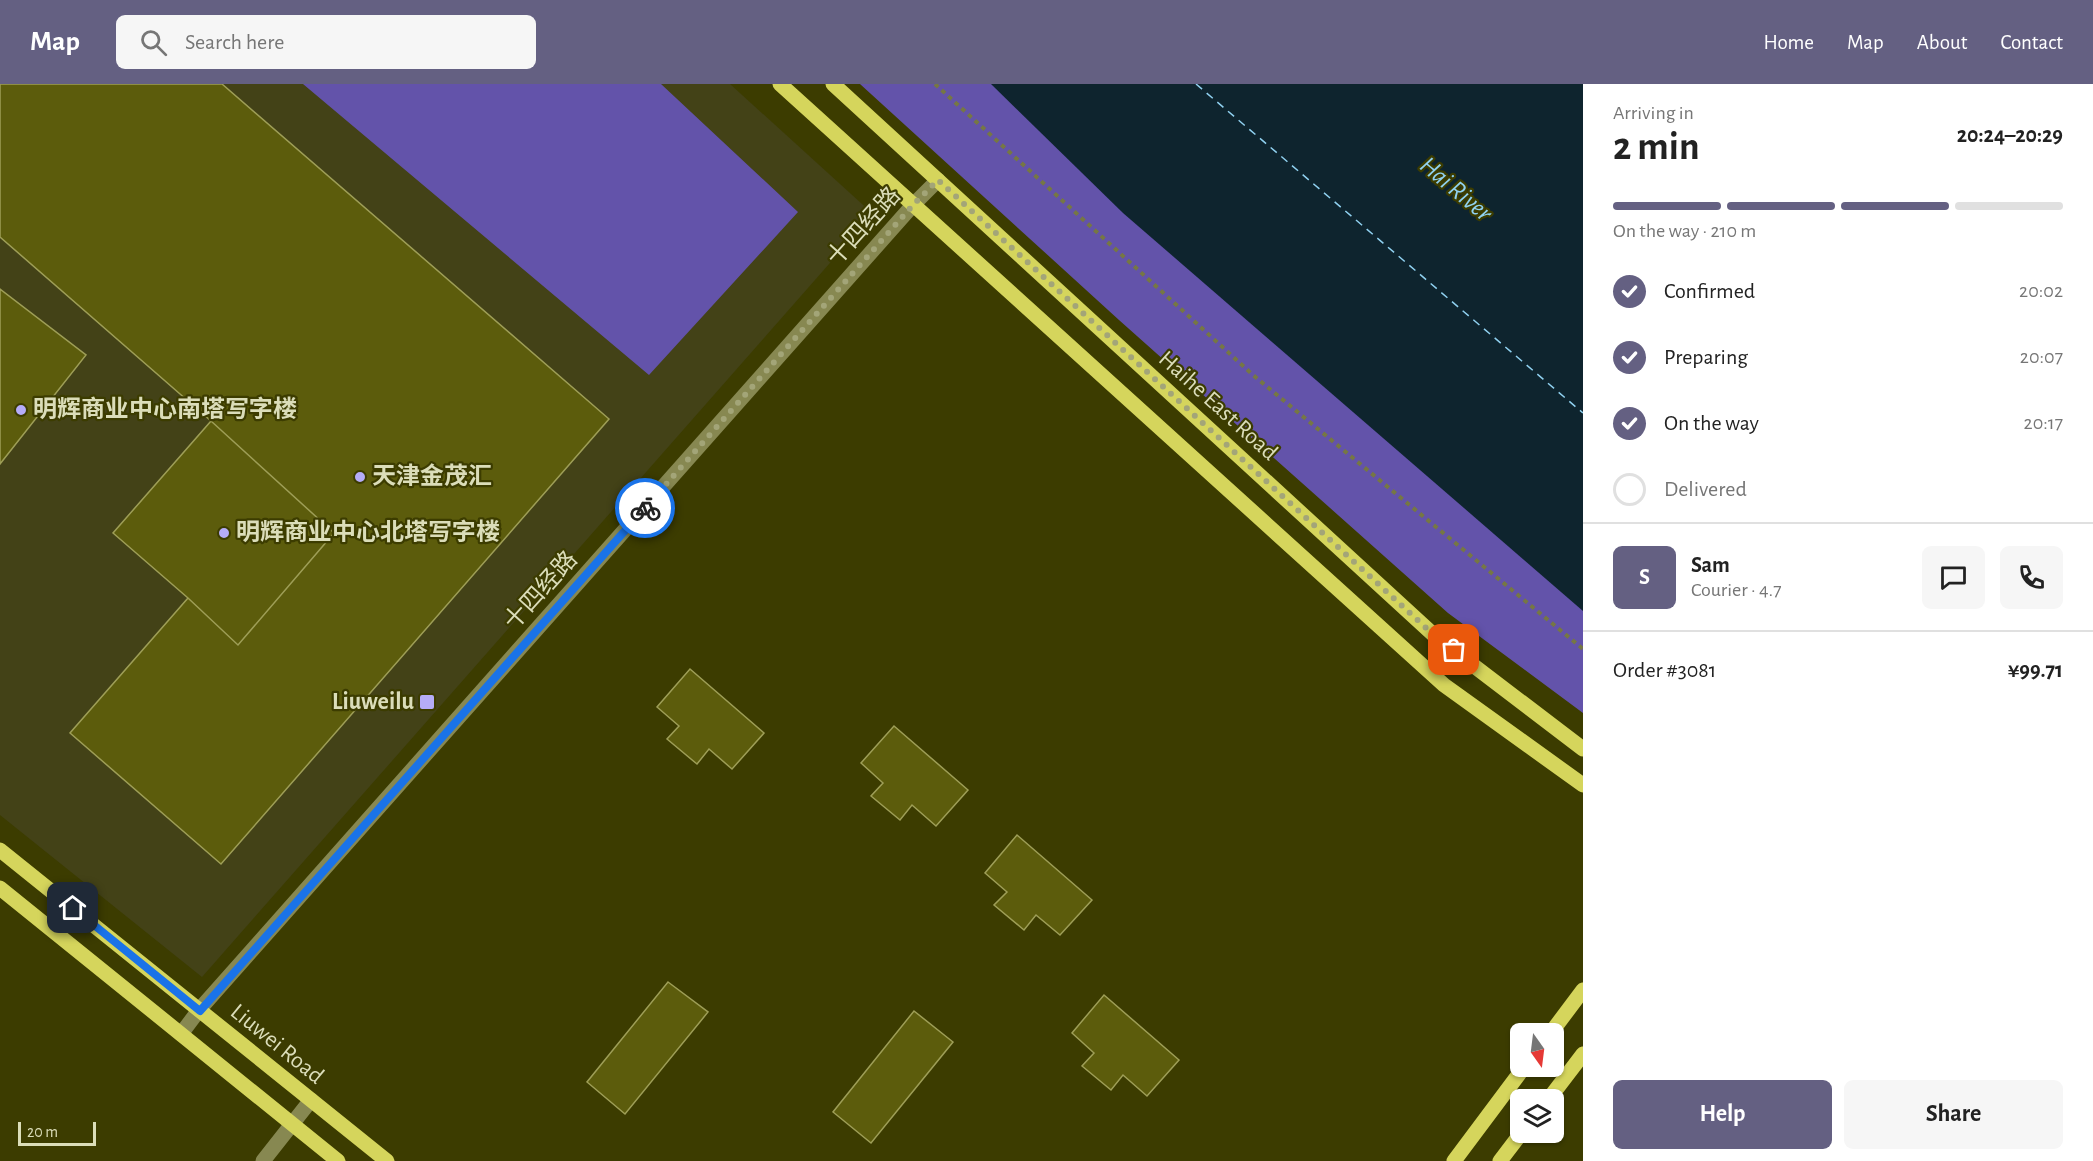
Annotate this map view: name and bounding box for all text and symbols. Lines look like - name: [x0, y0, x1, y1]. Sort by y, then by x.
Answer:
- search box: [116, 15, 536, 69]
- icon: search: [137, 26, 170, 59]
- text: Map: [30, 28, 80, 56]
- text: Search here: [185, 31, 284, 53]
- text: Home: [1763, 32, 1814, 53]
- text: Map: [1847, 32, 1884, 53]
- text: About: [1917, 32, 1967, 53]
- text: Contact: [2000, 32, 2063, 53]
- text: Arriving in: [1613, 103, 1694, 123]
- text: 20:24–20:29: [1957, 124, 2063, 146]
- text: 2 min: [1613, 128, 1700, 167]
- water label: Hai River: [1415, 152, 1498, 227]
- street label: 十四经路: [821, 182, 905, 271]
- text: On the way · 210 m: [1613, 221, 1756, 241]
- icon: check: [1613, 275, 1646, 308]
- text: Confirmed: [1664, 280, 1755, 302]
- text: 20:02: [2019, 281, 2063, 301]
- icon: check: [1613, 341, 1646, 374]
- text: Preparing: [1664, 346, 1748, 368]
- street label: Haihe East Road: [1154, 347, 1282, 465]
- text: 20:07: [2020, 347, 2063, 367]
- place label: 明辉商业中心南塔写字楼: [33, 396, 297, 422]
- marker: 明辉商业中心南塔写字楼: [14, 403, 28, 417]
- icon: check: [1613, 407, 1646, 440]
- text: On the way: [1664, 412, 1759, 434]
- text: 20:17: [2024, 413, 2063, 433]
- place label: 天津金茂汇: [372, 463, 492, 489]
- marker: 天津金茂汇: [353, 470, 367, 484]
- courier: [615, 478, 675, 538]
- text: Delivered: [1664, 478, 1747, 500]
- icon: bike: [629, 492, 662, 525]
- place label: 明辉商业中心北塔写字楼: [236, 519, 500, 545]
- marker: 明辉商业中心北塔写字楼: [217, 526, 231, 540]
- street label: 十四经路: [498, 546, 582, 635]
- button: chat: [1922, 546, 1985, 609]
- button: phone: [2000, 546, 2063, 609]
- text: Sam: [1691, 554, 1730, 576]
- text: S: [1639, 566, 1650, 588]
- text: Courier · 4.7: [1691, 580, 1782, 600]
- pin: [1428, 624, 1479, 675]
- icon: bag: [1437, 633, 1470, 666]
- text: Order #3081: [1613, 659, 1716, 681]
- text: ¥99.71: [2008, 659, 2063, 681]
- place label: Liuweilu: [332, 690, 414, 714]
- marker: Liuweilu: [418, 693, 436, 711]
- pin: [47, 882, 98, 933]
- icon: home: [56, 891, 89, 924]
- street label: Liuwei Road: [226, 999, 328, 1089]
- north arrow: [1510, 1023, 1564, 1077]
- map controls: [1510, 1023, 1564, 1143]
- button: Help: [1613, 1080, 1832, 1149]
- button: Share: [1844, 1080, 2063, 1149]
- button: layers: [1510, 1089, 1564, 1143]
- scale bar: [18, 1119, 96, 1146]
- text: 20 m: [27, 1124, 58, 1140]

